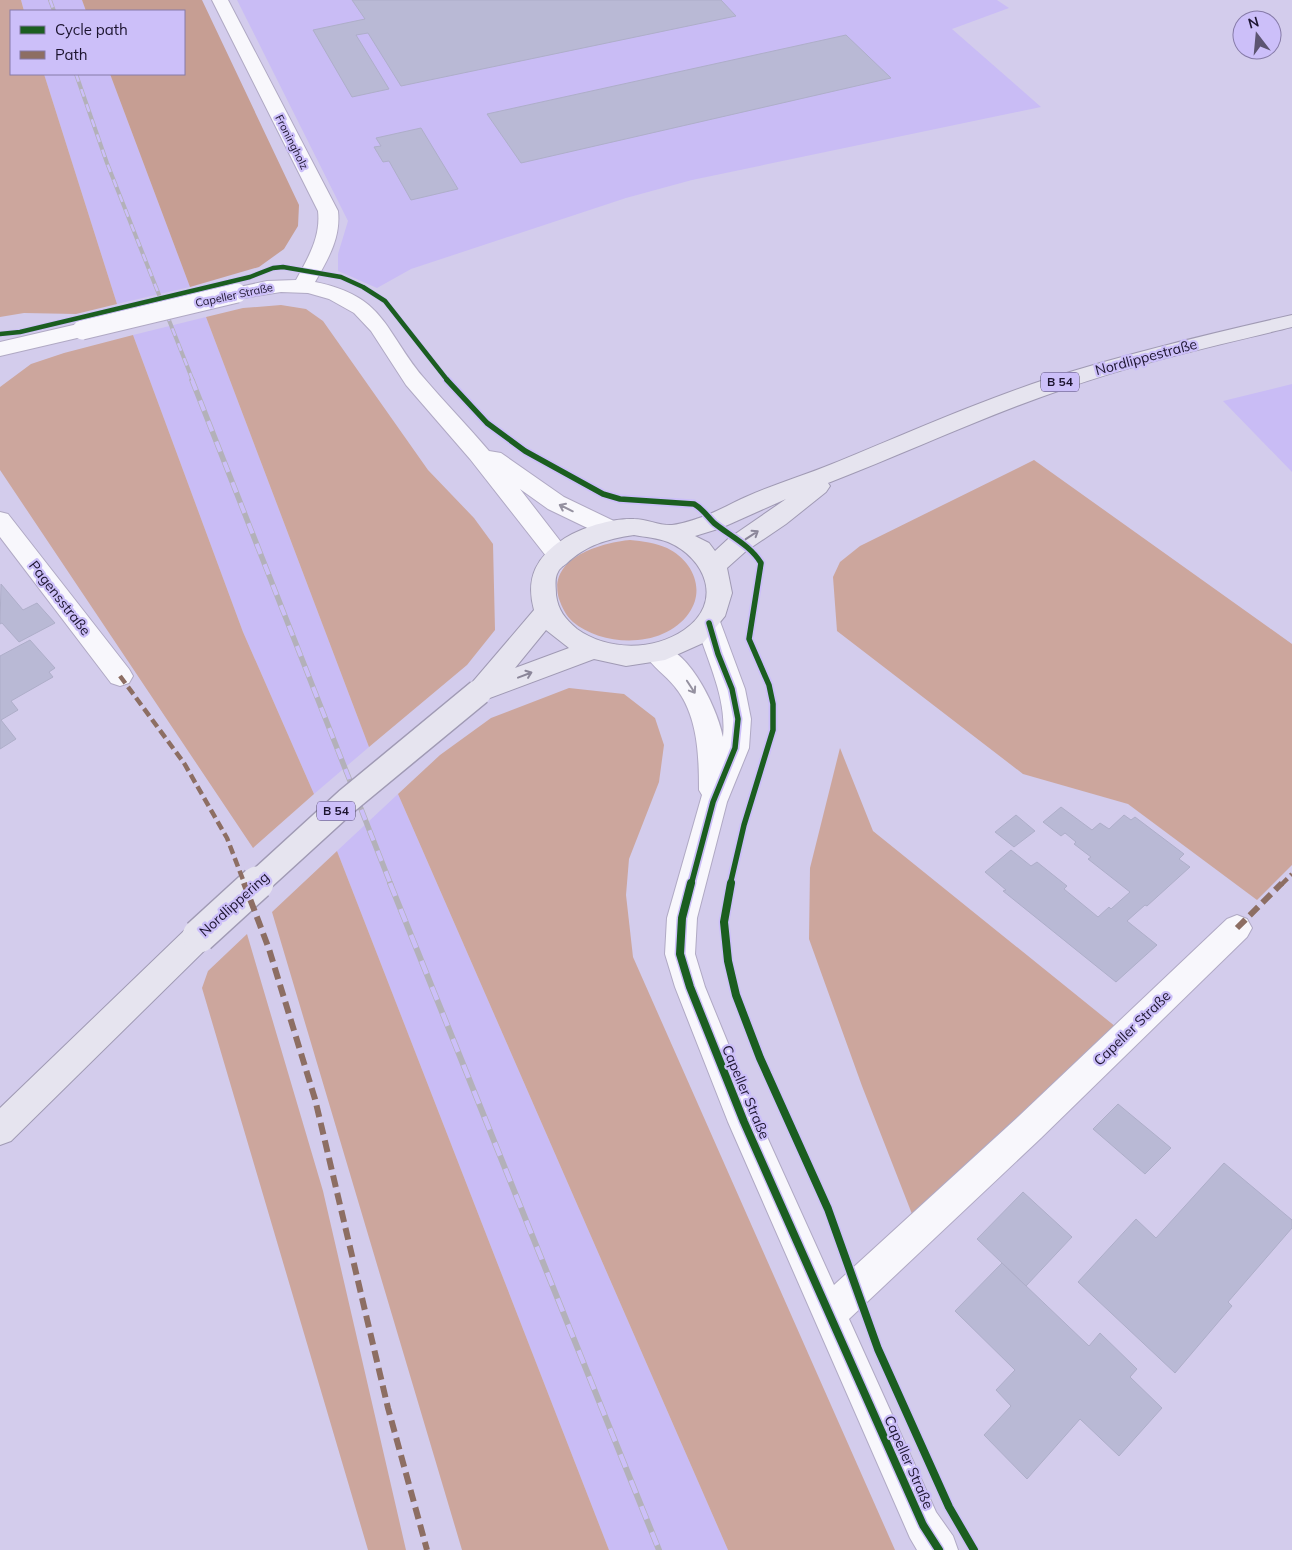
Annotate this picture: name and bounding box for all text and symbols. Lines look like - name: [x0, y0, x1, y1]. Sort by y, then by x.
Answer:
- legend: [10, 10, 185, 75]
- north arrow: [1232, 10, 1282, 60]
- text: N: [1246, 12, 1261, 33]
- text: Cycle path: [55, 20, 128, 39]
- text: Path: [55, 45, 87, 64]
- street label: Froningholz: [272, 112, 312, 172]
- street label: Capeller Straße: [194, 280, 274, 310]
- street label: Nordlippestraße: [1093, 335, 1199, 379]
- road number: B 54: [1041, 372, 1079, 392]
- one-way arrow: [559, 503, 574, 513]
- one-way arrow: [744, 530, 758, 540]
- street label: Pagensstraße: [25, 557, 95, 639]
- one-way arrow: [517, 670, 532, 679]
- one-way arrow: [686, 680, 696, 694]
- road number: B 54: [317, 801, 355, 820]
- street label: Nordlippering: [195, 868, 273, 940]
- street label: Capeller Straße: [1090, 987, 1174, 1069]
- street label: Capeller Straße: [718, 1042, 774, 1142]
- street label: Capeller Straße: [880, 1413, 938, 1511]

